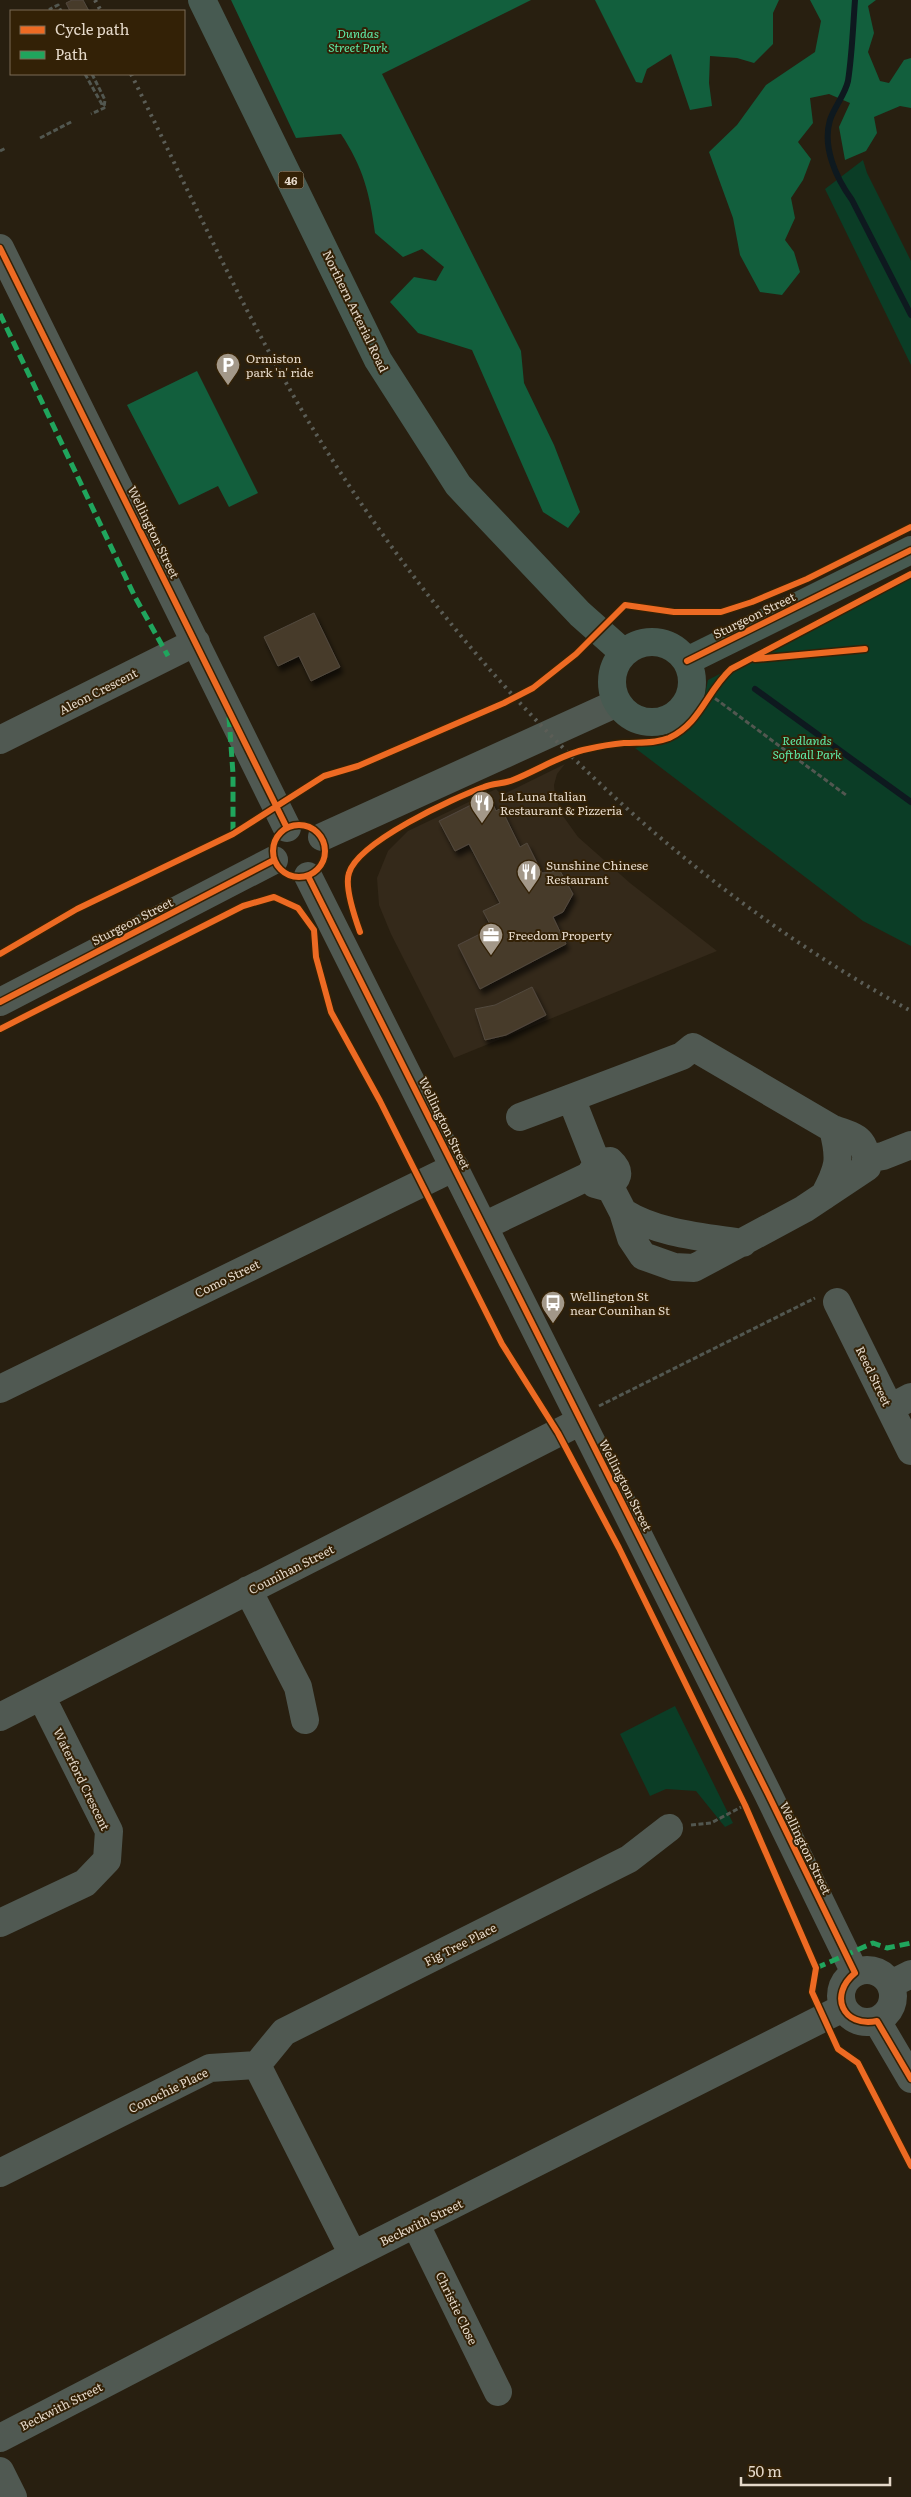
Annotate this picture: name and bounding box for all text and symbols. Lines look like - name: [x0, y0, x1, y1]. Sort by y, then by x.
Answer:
- legend: [10, 10, 185, 75]
- text: Cycle path: [55, 17, 130, 40]
- park label: Dundas Street Park: [328, 24, 388, 56]
- text: Path: [55, 42, 88, 65]
- road number: 46: [278, 172, 304, 188]
- street label: Northern Arterial Road: [319, 247, 394, 376]
- place label: Ormiston park 'n' ride: [246, 349, 314, 381]
- parking icon: Ormiston park 'n' ride: [215, 352, 241, 386]
- street label: Wellington Street: [124, 483, 184, 582]
- street label: Sturgeon Street: [710, 587, 798, 643]
- street label: Aleon Crescent: [56, 663, 141, 719]
- park label: Redlands Softball Park: [772, 731, 842, 763]
- place label: La Luna Italian Restaurant & Pizzeria: [500, 787, 623, 819]
- restaurant icon: La Luna Italian Restaurant & Pizzeria: [469, 790, 495, 824]
- place label: Sunshine Chinese Restaurant: [546, 856, 648, 888]
- restaurant icon: Sunshine Chinese Restaurant: [516, 859, 542, 893]
- street label: Sturgeon Street: [88, 893, 176, 949]
- office icon: Freedom Property: [478, 922, 504, 956]
- place label: Freedom Property: [508, 926, 612, 944]
- street label: Wellington Street: [415, 1074, 475, 1173]
- street label: Como Street: [191, 1254, 263, 1302]
- place label: Wellington St near Counihan St: [570, 1287, 670, 1319]
- bus stop icon: Wellington St near Counihan St: [540, 1290, 566, 1324]
- street label: Reed Street: [852, 1343, 896, 1409]
- street label: Wellington Street: [595, 1436, 657, 1534]
- street label: Counihan Street: [245, 1540, 337, 1598]
- street label: Waterford Crescent: [49, 1725, 115, 1834]
- street label: Wellington Street: [776, 1799, 836, 1898]
- street label: Fig Tree Place: [421, 1918, 499, 1970]
- street label: Conochie Place: [125, 2063, 211, 2117]
- street label: Beckwith Street: [376, 2194, 466, 2250]
- street label: Christie Close: [432, 2268, 482, 2348]
- street label: Beckwith Street: [17, 2377, 106, 2435]
- scale bar: [741, 2454, 890, 2486]
- text: 50 m: [748, 2459, 782, 2482]

